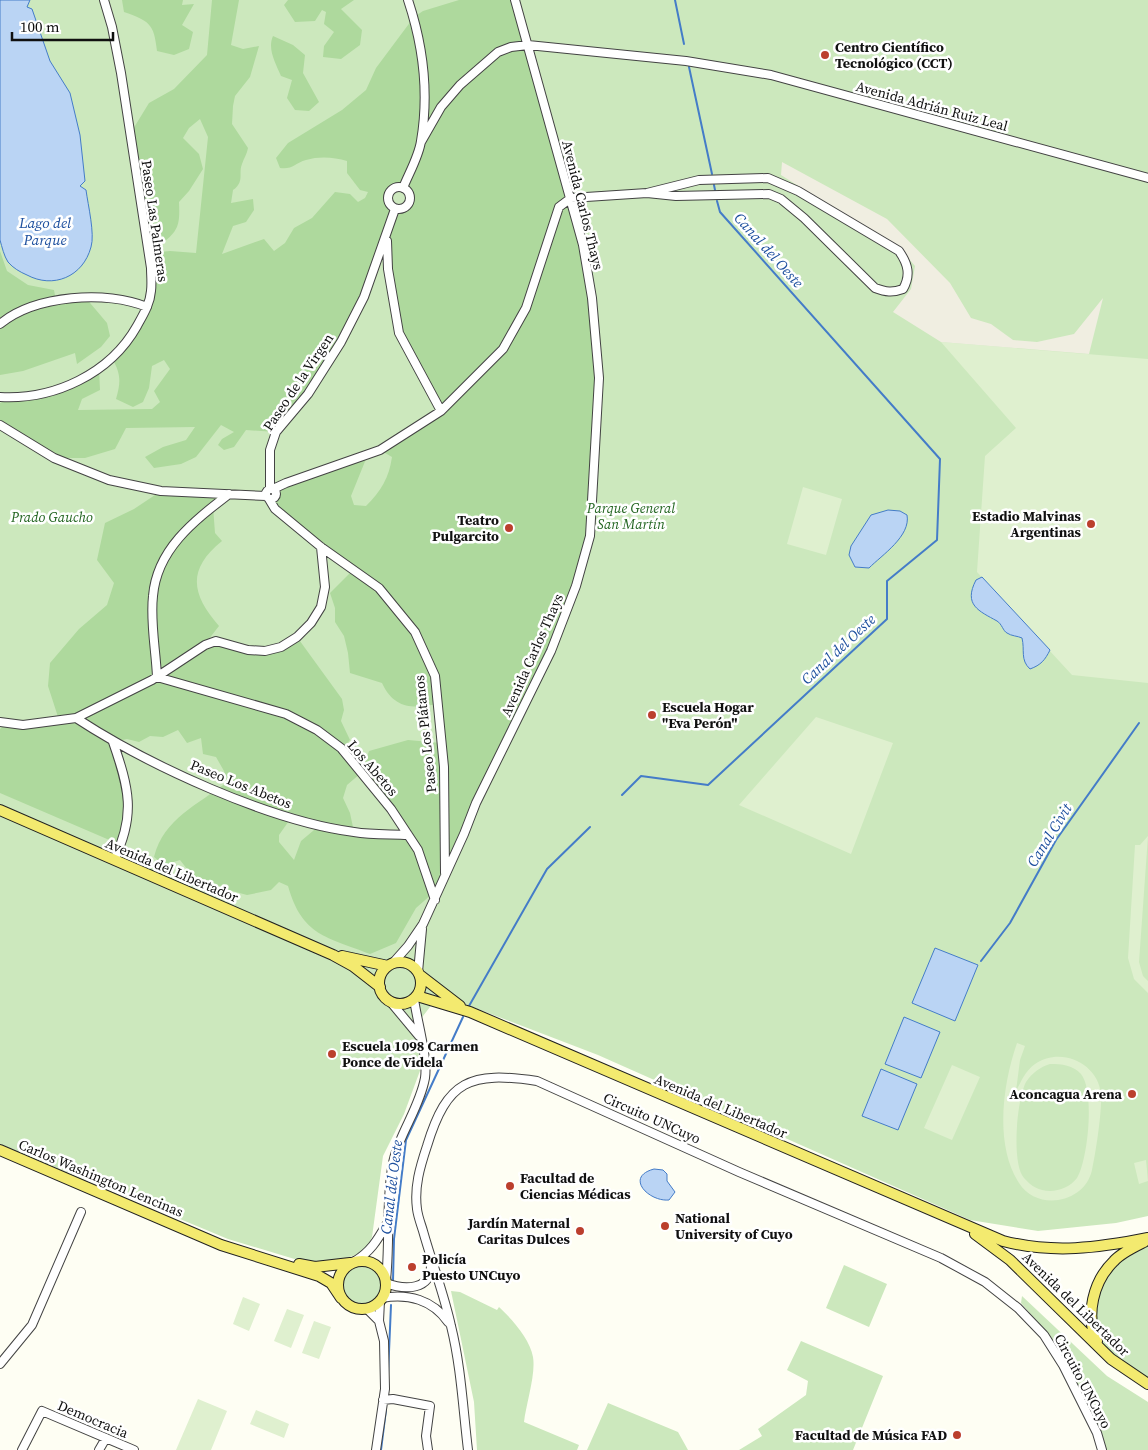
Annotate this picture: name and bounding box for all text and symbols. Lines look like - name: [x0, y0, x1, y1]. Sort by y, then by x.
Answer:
- scale bar: [12, 10, 114, 42]
- text: 100 m: [20, 16, 60, 37]
- place label: Centro Científico Tecnológico (CCT): [835, 37, 953, 73]
- marker: Centro Científico Tecnológico (CCT): [819, 49, 831, 61]
- street label: Avenida Adrián Ruiz Leal: [854, 76, 1010, 136]
- street label: Avenida Carlos Thays: [557, 138, 609, 272]
- street label: Paseo Las Palmeras: [137, 159, 173, 283]
- water label: Canal del Oeste: [730, 208, 808, 292]
- water label: Lago del Parque: [18, 212, 72, 250]
- street label: Paseo de la Virgen: [258, 329, 338, 435]
- park label: Parque General San Martín: [586, 498, 675, 534]
- place label: Estadio Malvinas Argentinas: [972, 506, 1082, 542]
- park label: Prado Gaucho: [10, 507, 93, 527]
- place label: Teatro Pulgarcito: [432, 510, 499, 546]
- marker: Estadio Malvinas Argentinas: [1085, 518, 1097, 530]
- marker: Teatro Pulgarcito: [503, 522, 515, 534]
- street label: Avenida Carlos Thays: [496, 590, 568, 720]
- water label: Canal del Oeste: [796, 609, 880, 689]
- street label: Paseo Los Plátanos: [409, 674, 441, 794]
- place label: Escuela Hogar "Eva Perón": [662, 697, 754, 733]
- marker: Escuela Hogar "Eva Perón": [646, 709, 658, 721]
- street label: Los Abetos: [343, 736, 403, 800]
- street label: Paseo Los Abetos: [187, 755, 295, 813]
- water label: Canal Civit: [1021, 799, 1077, 871]
- street label: Avenida del Libertador: [102, 833, 242, 907]
- place label: Escuela 1098 Carmen Ponce de Videla: [342, 1036, 479, 1072]
- marker: Escuela 1098 Carmen Ponce de Videla: [326, 1048, 338, 1060]
- street label: Avenida del Libertador: [651, 1069, 791, 1143]
- place label: Aconcagua Arena: [1009, 1084, 1123, 1104]
- street label: Circuito UNCuyo: [600, 1088, 704, 1149]
- marker: Aconcagua Arena: [1126, 1088, 1138, 1100]
- street label: Carlos Washington Lencinas: [16, 1134, 186, 1222]
- water label: Canal del Oeste: [375, 1139, 407, 1235]
- place label: Facultad de Ciencias Médicas: [520, 1168, 631, 1204]
- marker: Facultad de Ciencias Médicas: [504, 1180, 516, 1192]
- place label: National University of Cuyo: [675, 1208, 793, 1244]
- place label: Jardín Maternal Caritas Dulces: [467, 1213, 571, 1249]
- marker: National University of Cuyo: [659, 1220, 671, 1232]
- marker: Jardín Maternal Caritas Dulces: [574, 1225, 586, 1237]
- street label: Avenida del Libertador: [1018, 1247, 1134, 1361]
- place label: Policía Puesto UNCuyo: [422, 1249, 520, 1285]
- marker: Policía Puesto UNCuyo: [406, 1261, 418, 1273]
- street label: Circuito UNCuyo: [1050, 1330, 1117, 1432]
- street label: Democracia: [54, 1395, 132, 1443]
- place label: Facultad de Música FAD: [795, 1425, 947, 1445]
- marker: Facultad de Música FAD: [951, 1429, 963, 1441]

